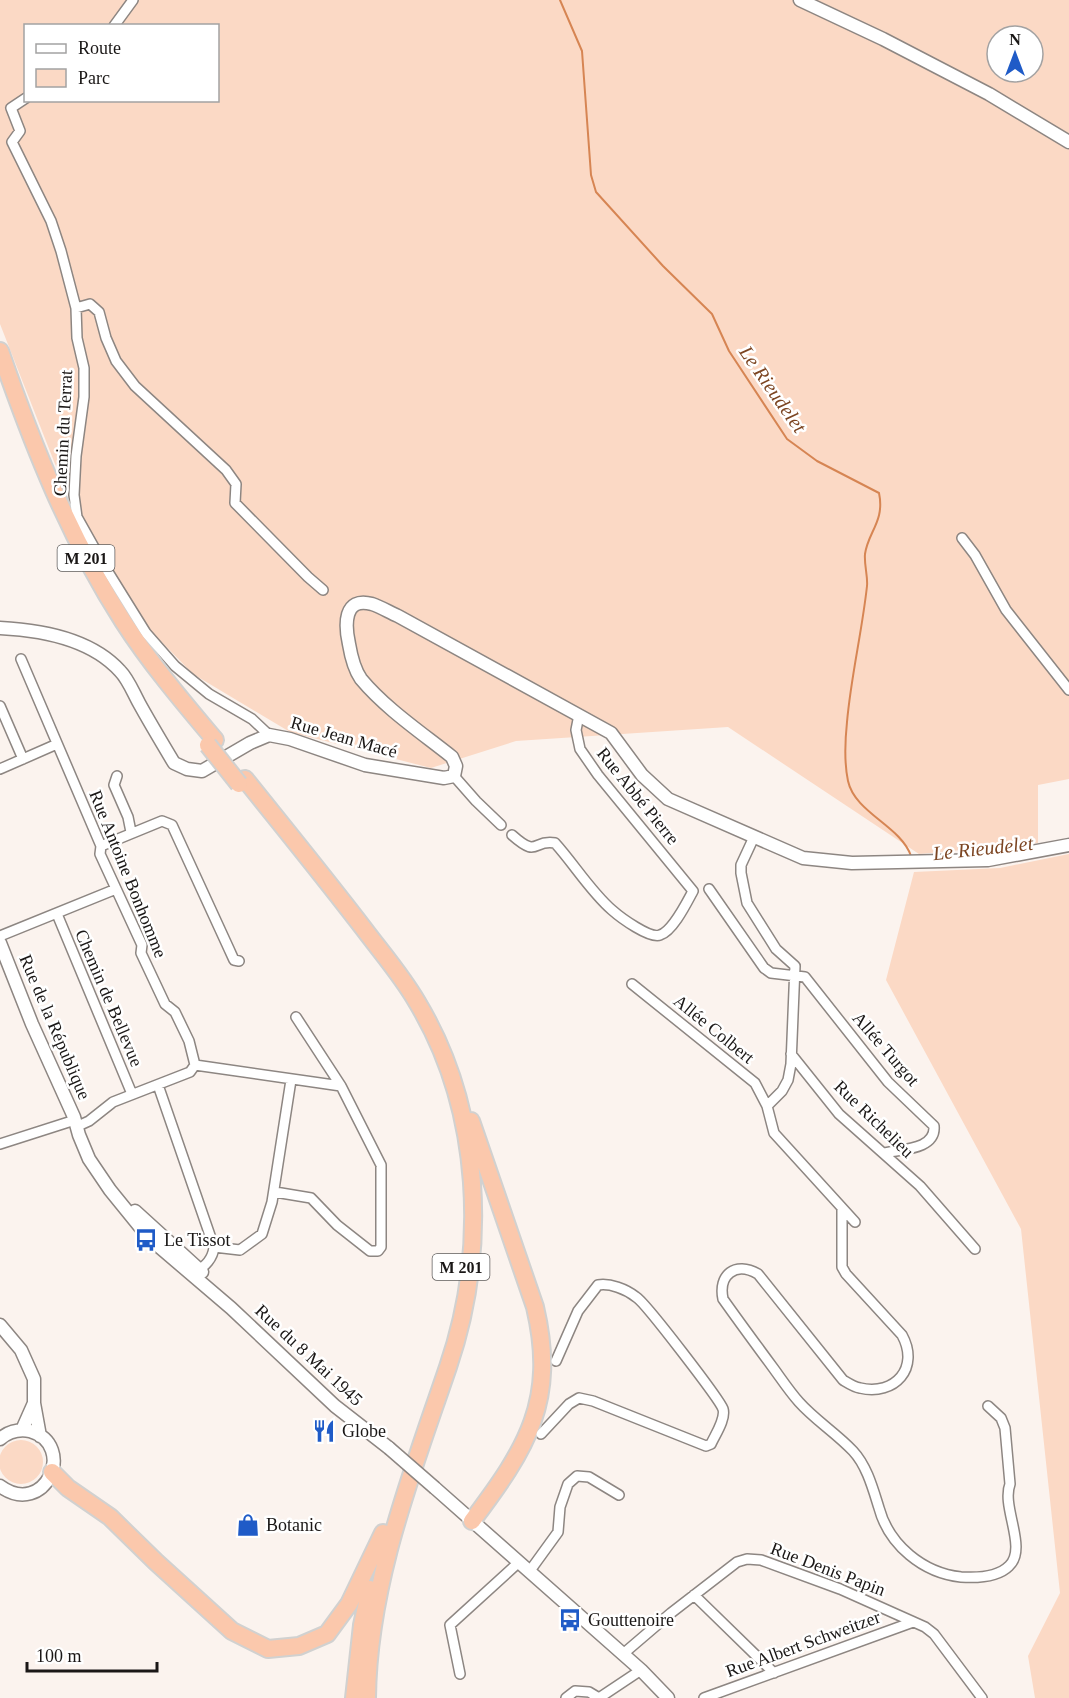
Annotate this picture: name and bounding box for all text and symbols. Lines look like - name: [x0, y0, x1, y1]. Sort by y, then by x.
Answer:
- legend: [24, 24, 219, 102]
- north arrow: [985, 24, 1045, 84]
- text: N: [1009, 31, 1021, 48]
- text: Route: [78, 38, 121, 58]
- text: Parc: [78, 68, 110, 88]
- water label: Le Rieudelet: [735, 341, 811, 437]
- street label: Chemin du Terrat: [50, 369, 76, 497]
- road number: M 201: [58, 545, 115, 571]
- street label: Rue Jean Macé: [288, 712, 400, 762]
- street label: Rue Abbé Pierre: [593, 743, 683, 849]
- street label: Rue Antoine Bonhomme: [85, 787, 171, 961]
- water label: Le Rieudelet: [931, 832, 1035, 864]
- street label: Chemin de Bellevue: [71, 926, 147, 1070]
- street label: Rue de la République: [15, 952, 95, 1102]
- street label: Allée Colbert: [670, 991, 758, 1067]
- street label: Allée Turgot: [849, 1008, 923, 1090]
- street label: Rue Richelieu: [830, 1076, 918, 1162]
- bus stop icon: Le Tissot: [133, 1227, 159, 1253]
- place label: Le Tissot: [164, 1230, 231, 1250]
- road number: M 201: [432, 1254, 490, 1280]
- street label: Rue du 8 Mai 1945: [251, 1300, 367, 1410]
- restaurant icon: Globe: [311, 1418, 337, 1444]
- place label: Globe: [342, 1421, 386, 1441]
- shop icon: Botanic: [235, 1512, 261, 1538]
- place label: Botanic: [266, 1515, 322, 1535]
- street label: Rue Denis Papin: [768, 1538, 888, 1600]
- bus stop icon: Gouttenoire: [557, 1607, 583, 1633]
- street label: Rue Albert Schweitzer: [723, 1607, 883, 1681]
- place label: Gouttenoire: [588, 1610, 674, 1630]
- scale bar: [27, 1635, 158, 1673]
- text: 100 m: [36, 1646, 82, 1666]

